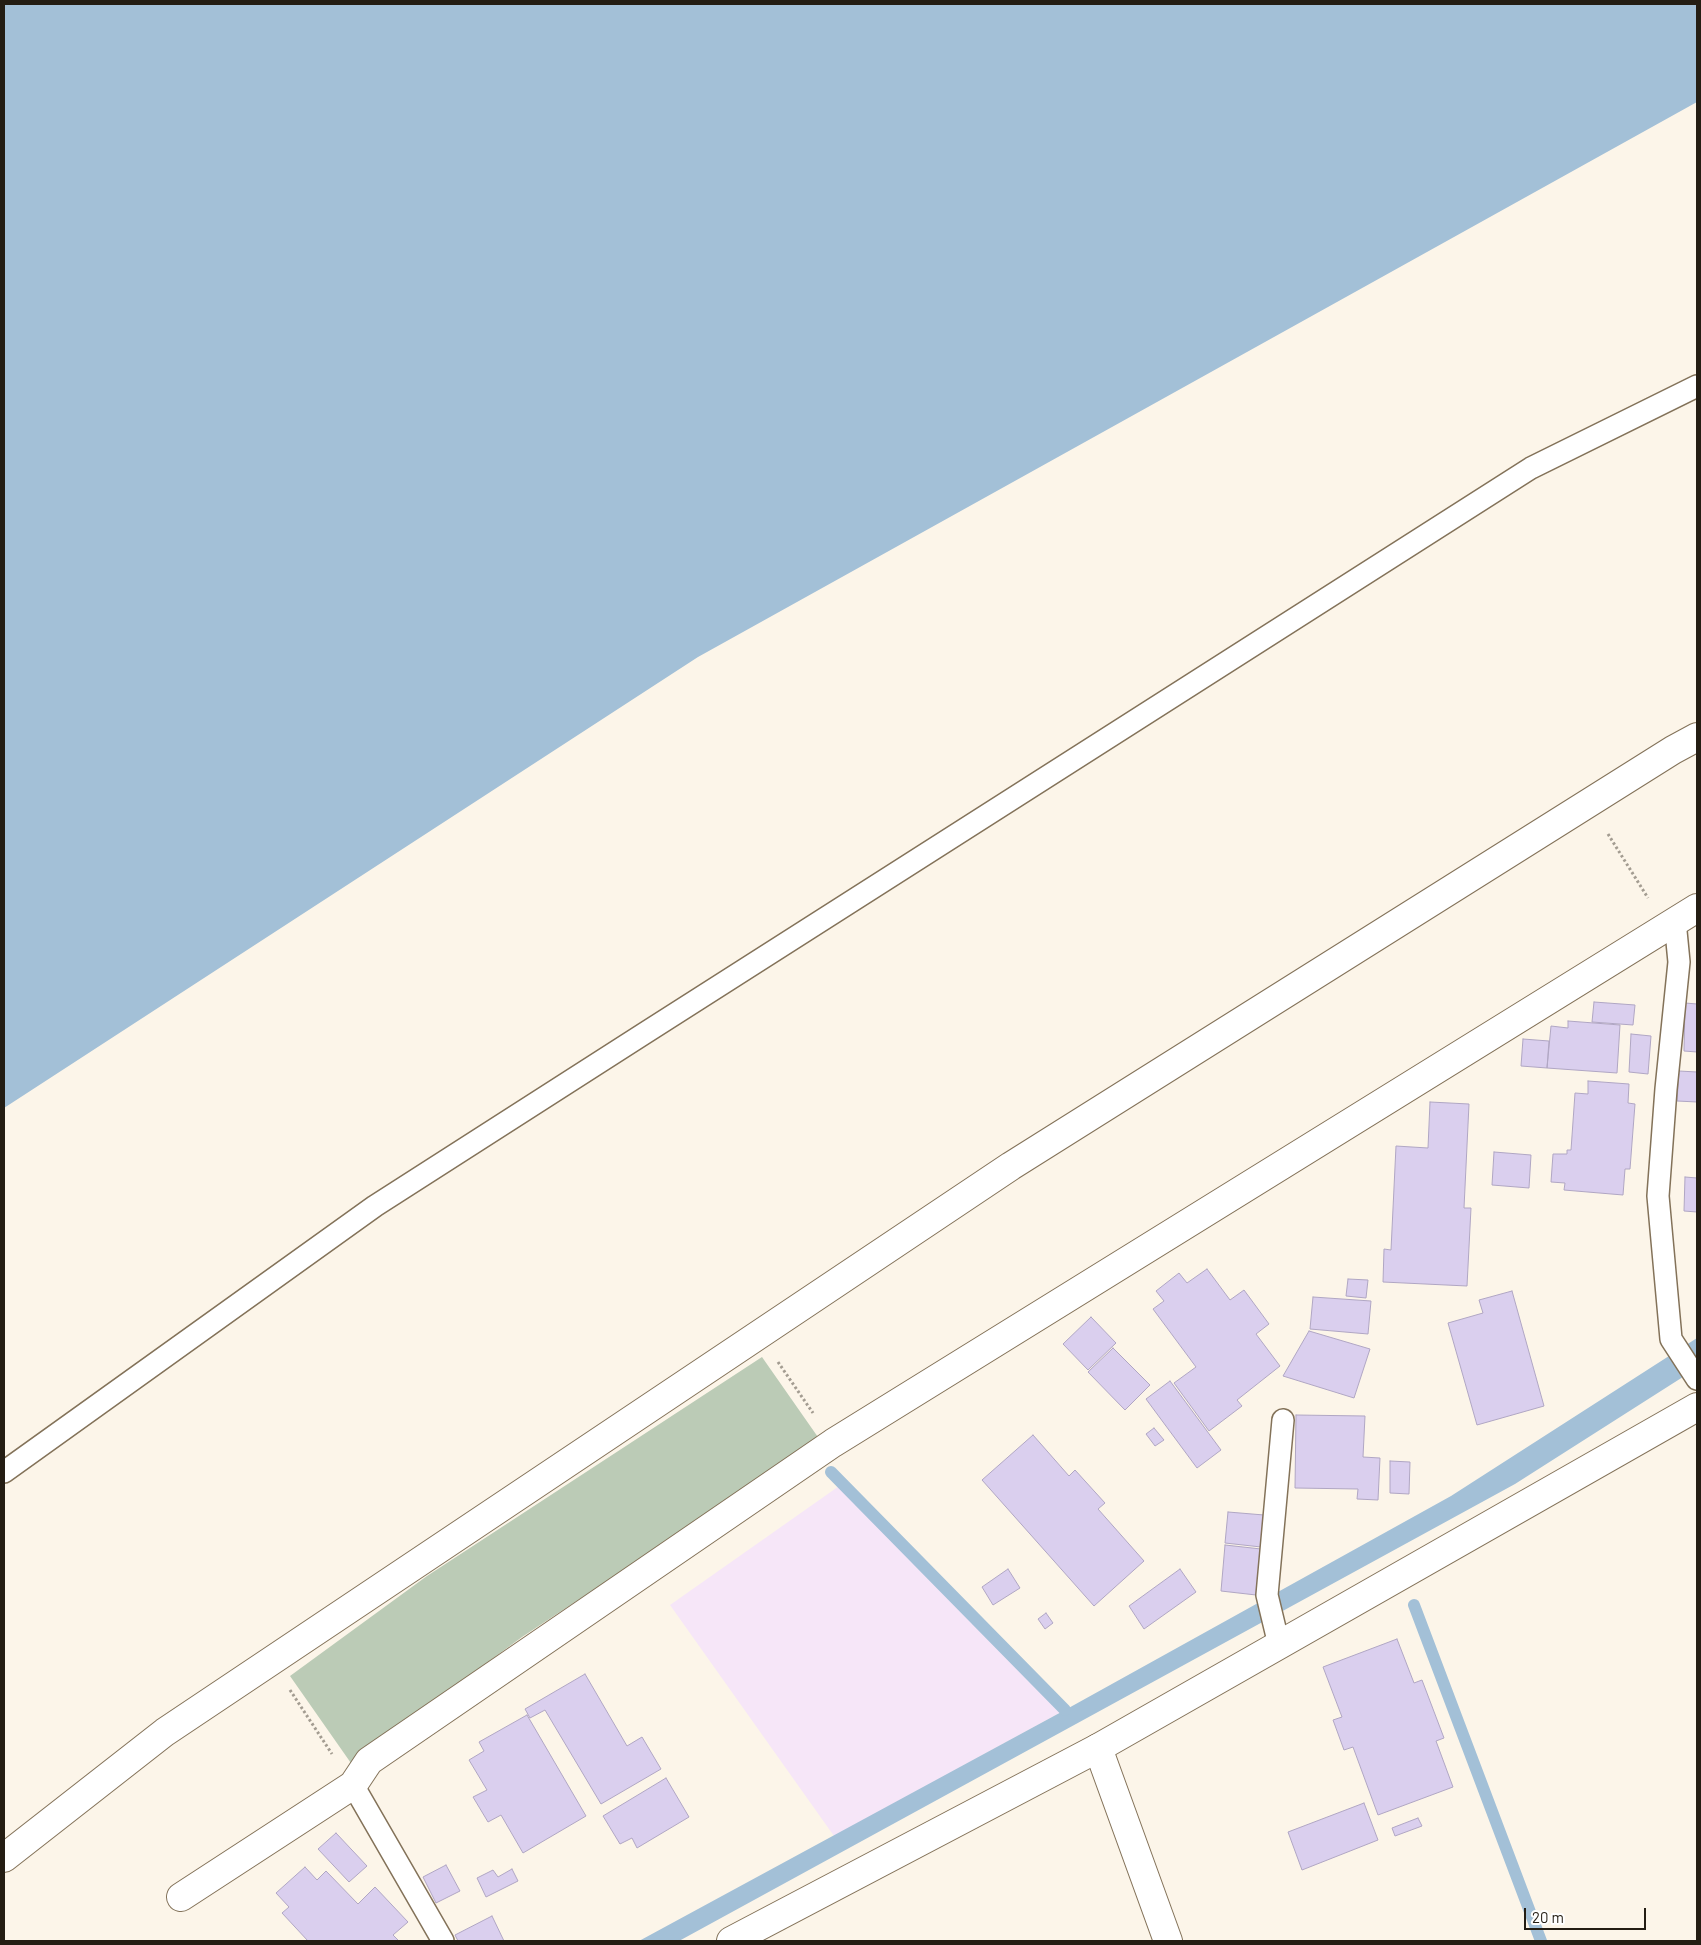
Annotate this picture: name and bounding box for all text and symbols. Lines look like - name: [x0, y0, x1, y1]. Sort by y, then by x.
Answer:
- scale bar: [1526, 1898, 1648, 1930]
- text: 20 m: [1532, 1908, 1564, 1926]

